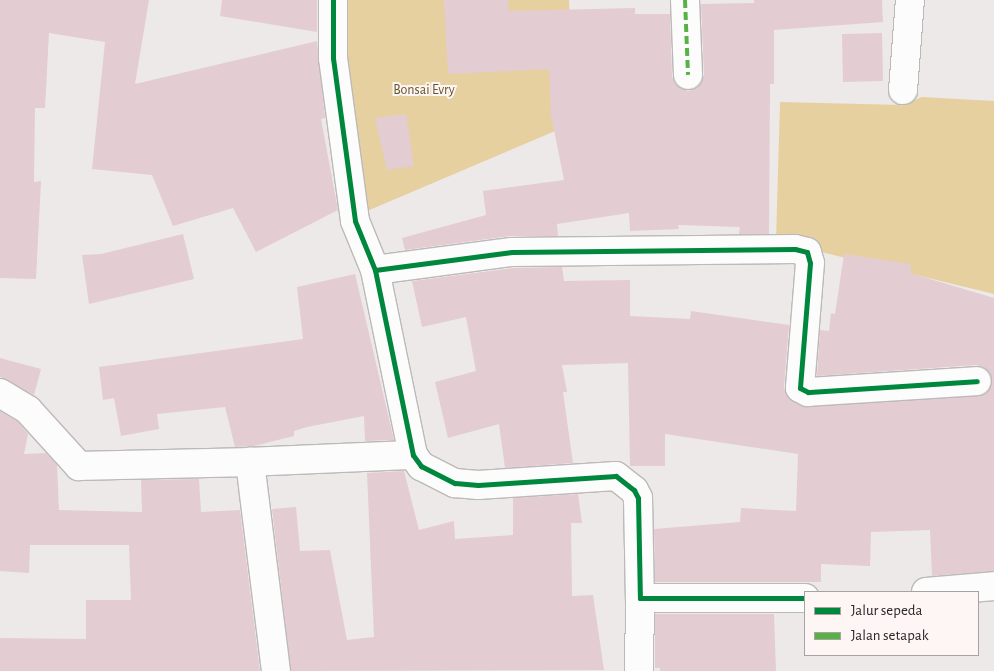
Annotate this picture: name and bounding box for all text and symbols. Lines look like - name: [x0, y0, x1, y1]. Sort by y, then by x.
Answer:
- park label: Bonsai Evry: [393, 82, 455, 98]
- legend: [804, 591, 979, 656]
- text: Jalur sepeda: [851, 603, 923, 618]
- text: Jalan setapak: [851, 628, 929, 643]

